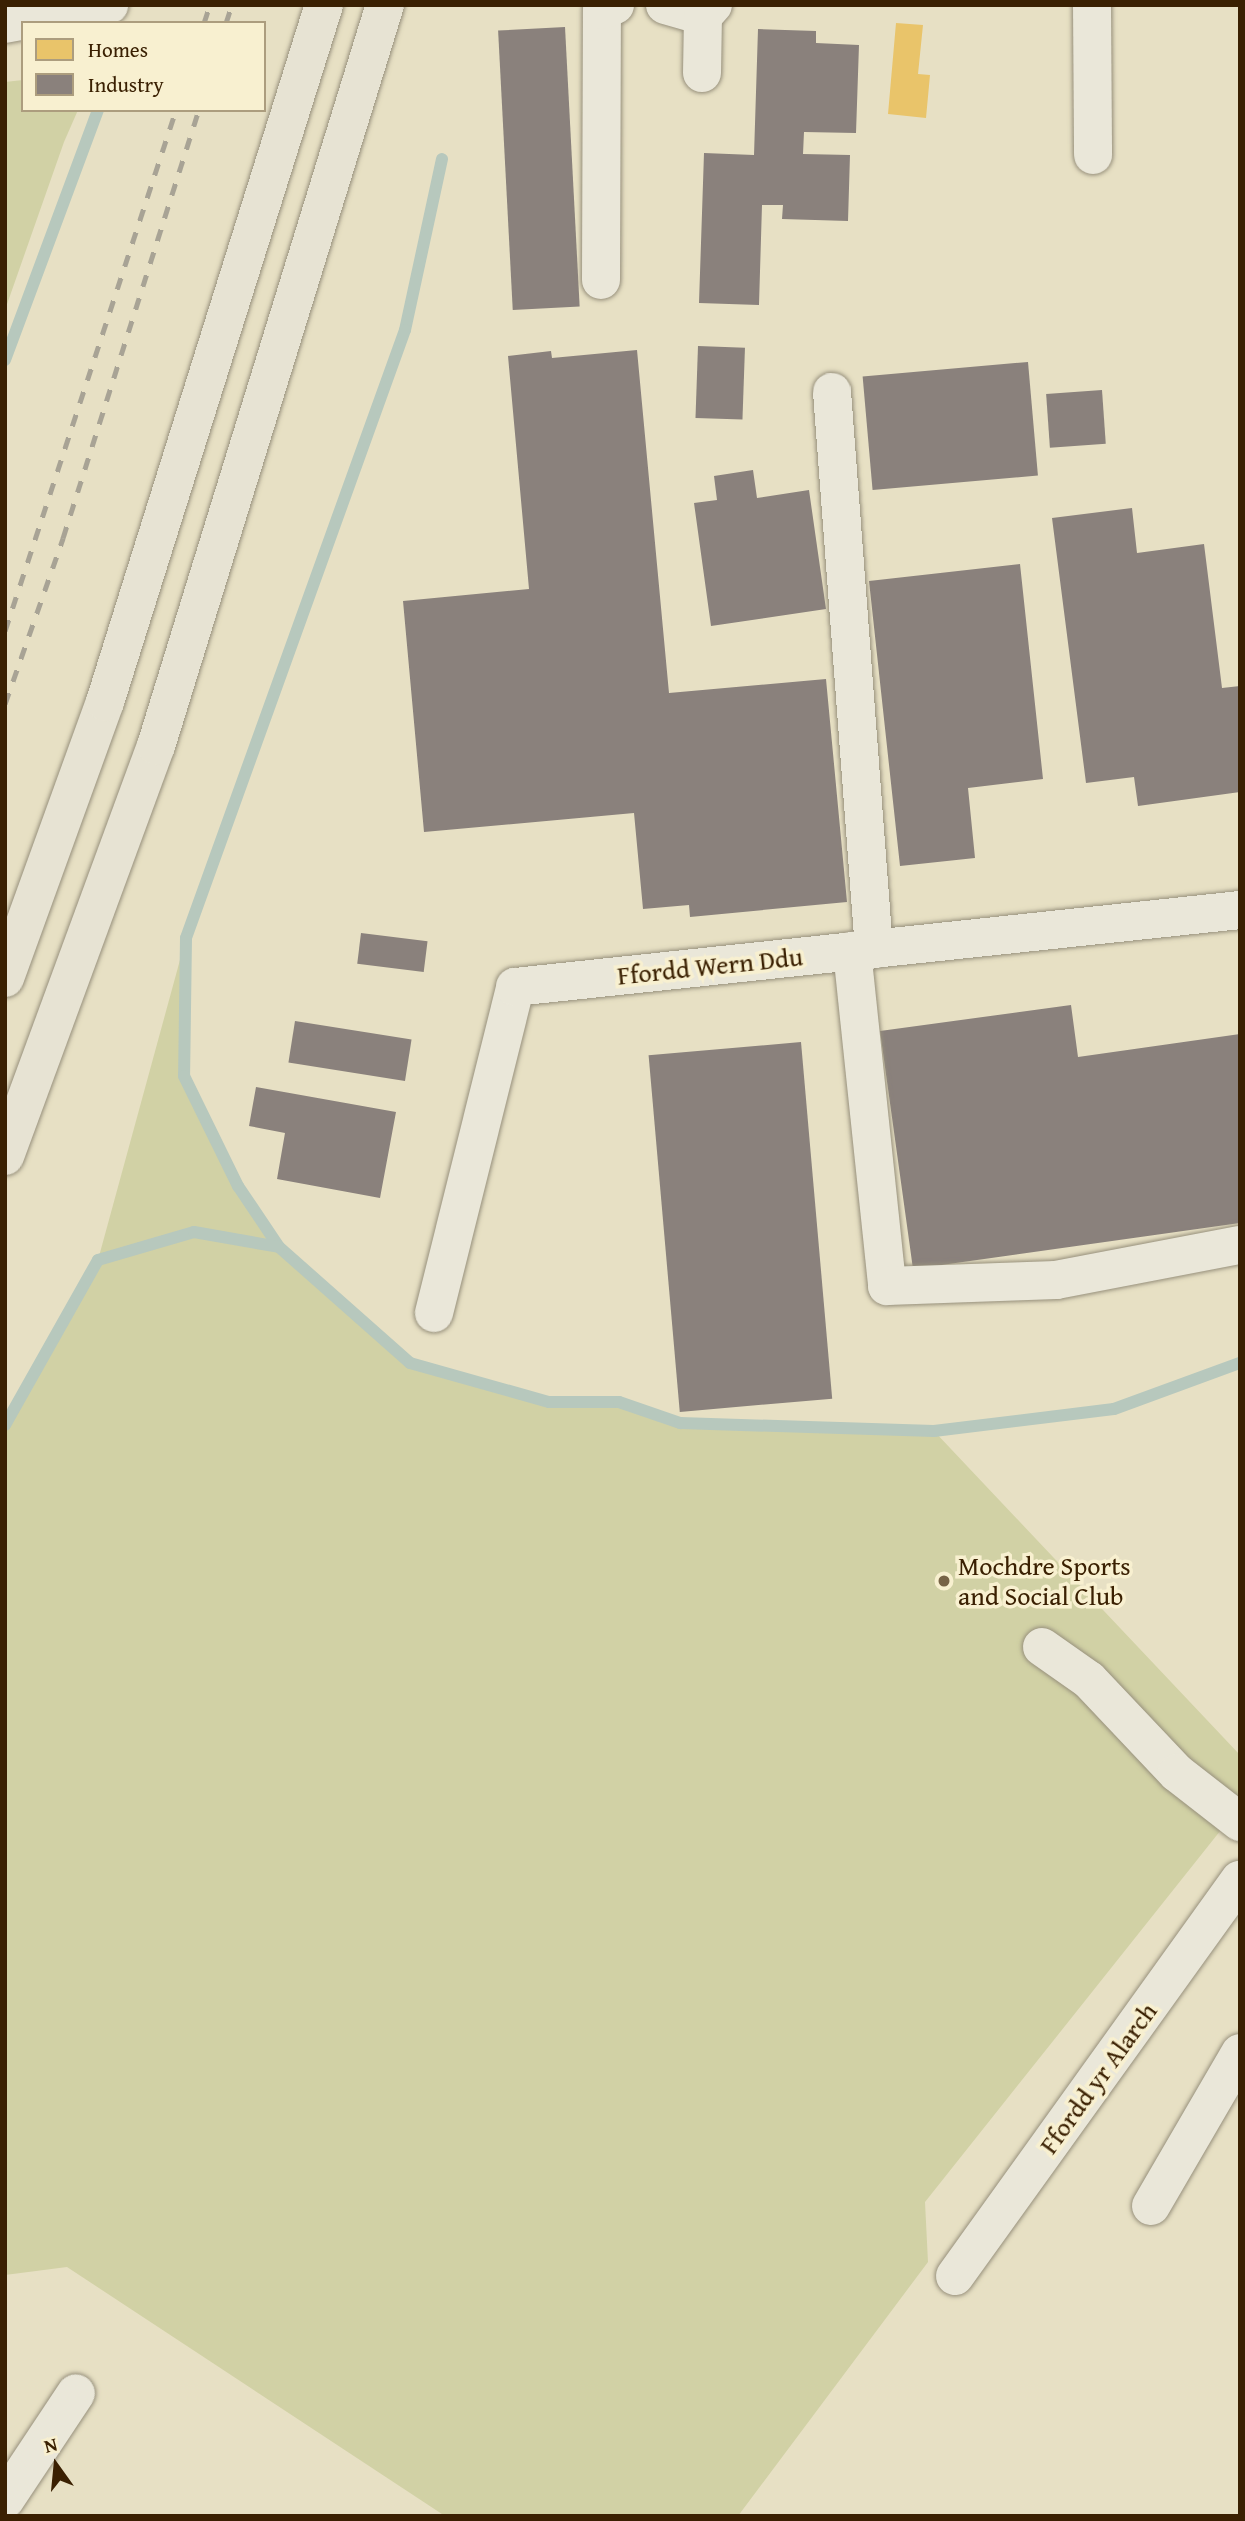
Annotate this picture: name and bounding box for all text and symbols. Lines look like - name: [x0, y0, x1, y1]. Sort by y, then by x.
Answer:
- legend: [21, 21, 266, 112]
- text: Homes: [88, 34, 148, 65]
- text: Industry: [88, 69, 164, 100]
- street label: Ffordd Wern Ddu: [616, 941, 804, 991]
- place label: Mochdre Sports and Social Club: [958, 1550, 1131, 1612]
- marker: Mochdre Sports and Social Club: [936, 1573, 952, 1589]
- street label: Ffordd yr Alarch: [1033, 1996, 1163, 2160]
- north arrow: [21, 2430, 91, 2500]
- text: N: [41, 2430, 60, 2460]

